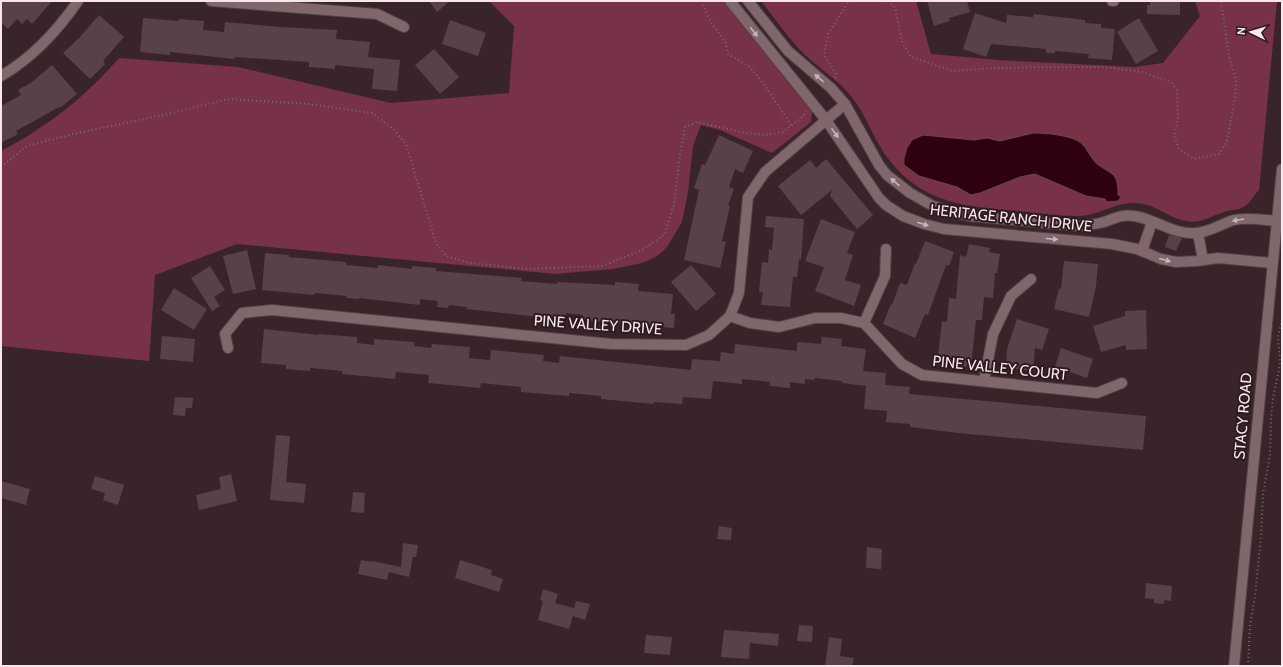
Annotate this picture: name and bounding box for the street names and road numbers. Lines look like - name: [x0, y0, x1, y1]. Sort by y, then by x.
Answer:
- street label: HERITAGE RANCH DRIVE: [929, 201, 1093, 235]
- street label: PINE VALLEY DRIVE: [533, 312, 663, 338]
- street label: PINE VALLEY COURT: [932, 352, 1068, 384]
- street label: STACY ROAD: [1230, 372, 1256, 460]

